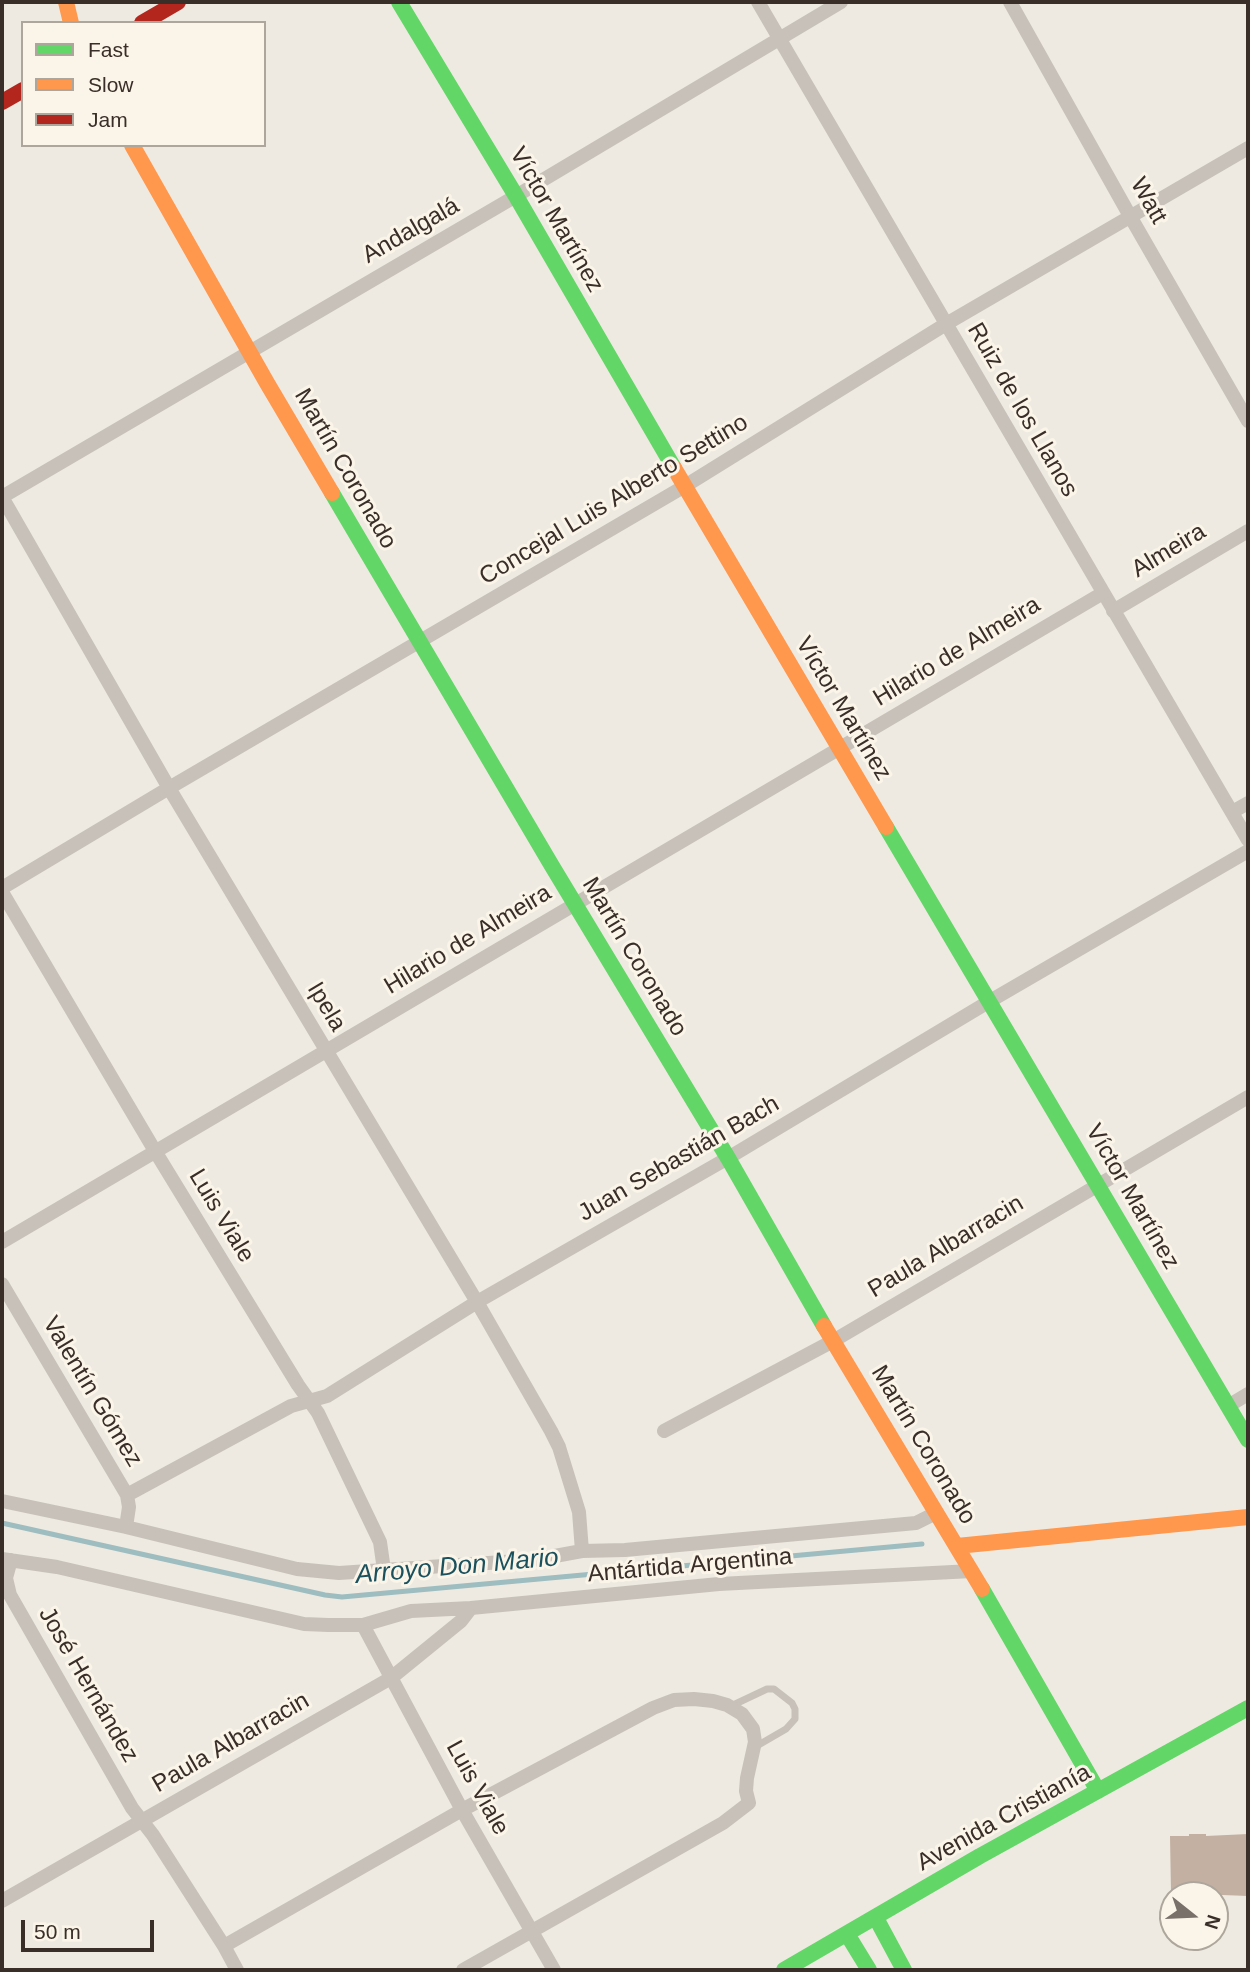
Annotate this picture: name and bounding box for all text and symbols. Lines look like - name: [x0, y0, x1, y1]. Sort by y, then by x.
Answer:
- legend: [21, 21, 266, 147]
- text: Fast: [88, 38, 129, 61]
- text: Slow: [88, 73, 134, 96]
- text: Jam: [88, 108, 128, 131]
- street label: Víctor Martínez: [503, 142, 609, 298]
- street label: Watt: [1123, 173, 1173, 229]
- street label: Andalgalá: [358, 192, 464, 270]
- street label: Ruiz de los Llanos: [961, 318, 1083, 502]
- street label: Martín Coronado: [288, 384, 402, 554]
- street label: Concejal Luis Alberto Settino: [475, 408, 753, 592]
- street label: Almeira: [1127, 518, 1211, 584]
- street label: Hilario de Almeira: [868, 591, 1046, 713]
- street label: Víctor Martínez: [789, 632, 897, 786]
- street label: Martín Coronado: [575, 872, 693, 1042]
- street label: Hilario de Almeira: [379, 879, 557, 1001]
- street label: Ipela: [300, 977, 352, 1037]
- street label: Juan Sebastián Bach: [574, 1090, 784, 1228]
- street label: Víctor Martínez: [1079, 1119, 1185, 1275]
- street label: Luis Viale: [182, 1164, 260, 1268]
- street label: Paula Albarracin: [863, 1189, 1029, 1305]
- street label: Valentín Gómez: [36, 1312, 148, 1472]
- street label: Martín Coronado: [864, 1360, 982, 1530]
- water label: Arroyo Don Mario: [354, 1543, 560, 1591]
- street label: Antártida Argentina: [586, 1543, 794, 1589]
- street label: José Hernández: [32, 1602, 144, 1768]
- street label: Paula Albarracin: [148, 1687, 314, 1799]
- street label: Luis Viale: [439, 1736, 515, 1840]
- street label: Avenida Cristianía: [912, 1758, 1096, 1878]
- north arrow: [1159, 1881, 1229, 1951]
- scale bar: [24, 1906, 158, 1950]
- text: N: [1200, 1912, 1225, 1932]
- text: 50 m: [34, 1920, 81, 1943]

